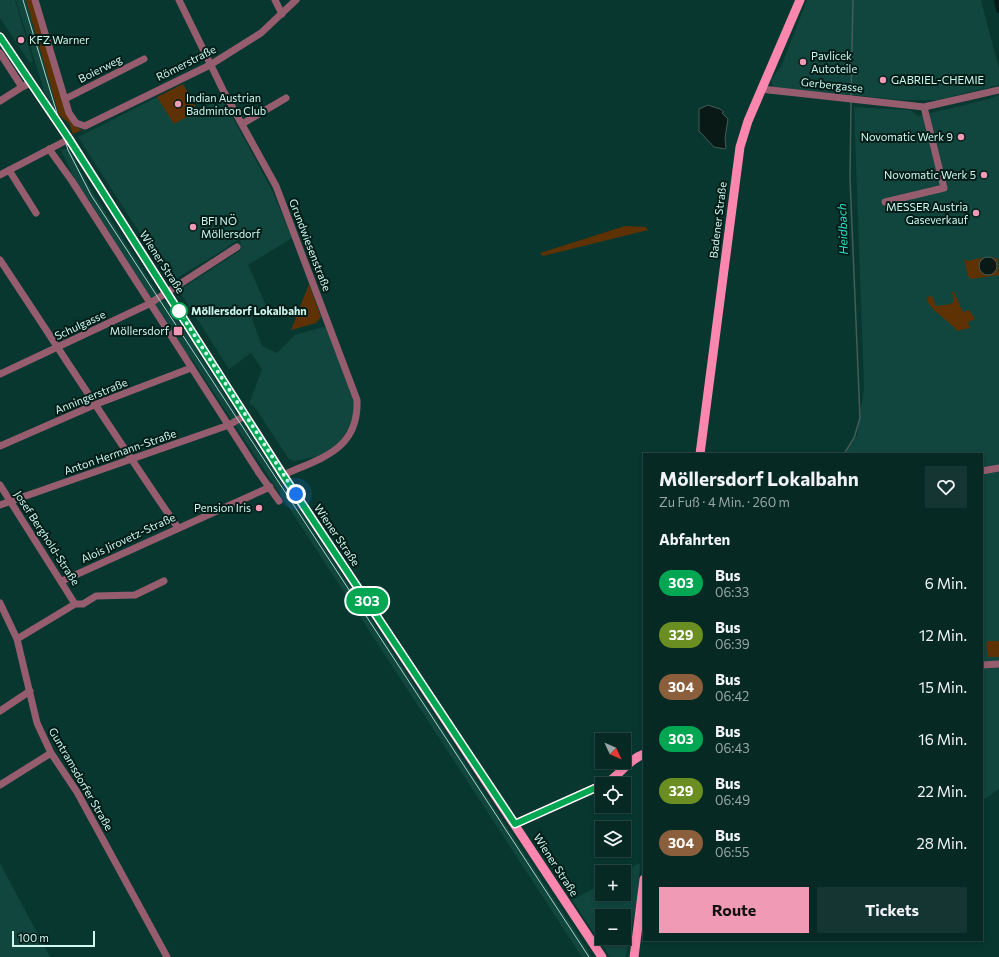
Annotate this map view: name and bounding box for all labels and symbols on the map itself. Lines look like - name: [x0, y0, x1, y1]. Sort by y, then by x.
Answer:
- place label: KFZ Warner: [29, 33, 90, 46]
- marker: KFZ Warner: [16, 35, 26, 45]
- street label: Römerstraße: [154, 42, 218, 83]
- place label: Pavlicek Autoteile: [811, 49, 857, 75]
- street label: Boierweg: [76, 52, 124, 85]
- marker: Pavlicek Autoteile: [798, 57, 808, 67]
- place label: GABRIEL-CHEMIE: [891, 73, 984, 86]
- street label: Gerbergasse: [800, 75, 864, 94]
- marker: GABRIEL-CHEMIE: [878, 75, 888, 85]
- place label: Indian Austrian Badminton Club: [186, 91, 266, 117]
- marker: Indian Austrian Badminton Club: [173, 99, 183, 109]
- place label: Novomatic Werk 9: [861, 130, 953, 143]
- marker: Novomatic Werk 9: [956, 132, 966, 142]
- place label: Novomatic Werk 5: [884, 168, 976, 181]
- marker: Novomatic Werk 5: [979, 170, 989, 180]
- street label: Badener Straße: [706, 181, 729, 259]
- street label: Grundwiesenstraße: [287, 197, 334, 293]
- place label: MESSER Austria Gaseverkauf: [886, 200, 969, 226]
- water label: Heidbach: [834, 203, 850, 255]
- marker: MESSER Austria Gaseverkauf: [971, 208, 981, 218]
- place label: BFI NÖ Möllersdorf: [201, 213, 261, 240]
- marker: BFI NÖ Möllersdorf: [188, 222, 198, 232]
- street label: Wiener Straße: [137, 228, 188, 296]
- marker: Möllersdorf Lokalbahn: [170, 302, 188, 320]
- place label: Möllersdorf Lokalbahn: [191, 304, 307, 317]
- street label: Schulgasse: [52, 307, 107, 342]
- place label: Möllersdorf: [110, 324, 170, 337]
- marker: Möllersdorf: [172, 325, 184, 337]
- street label: Anningerstraße: [53, 375, 129, 416]
- street label: Anton Hermann-Straße: [62, 426, 178, 477]
- your location: [286, 484, 306, 504]
- street label: Josef Berghold-Straße: [11, 488, 83, 588]
- place label: Pension Iris: [194, 501, 251, 514]
- street label: Wiener Straße: [312, 501, 363, 568]
- marker: Pension Iris: [254, 503, 264, 513]
- street label: Alois Jirovetz-Straße: [79, 510, 178, 566]
- line badge: 303: [344, 588, 390, 614]
- street label: Guntramsdorfer Straße: [47, 725, 116, 833]
- north arrow: [595, 733, 631, 769]
- street label: Wiener Straße: [531, 831, 582, 899]
- scale bar: [12, 929, 95, 948]

